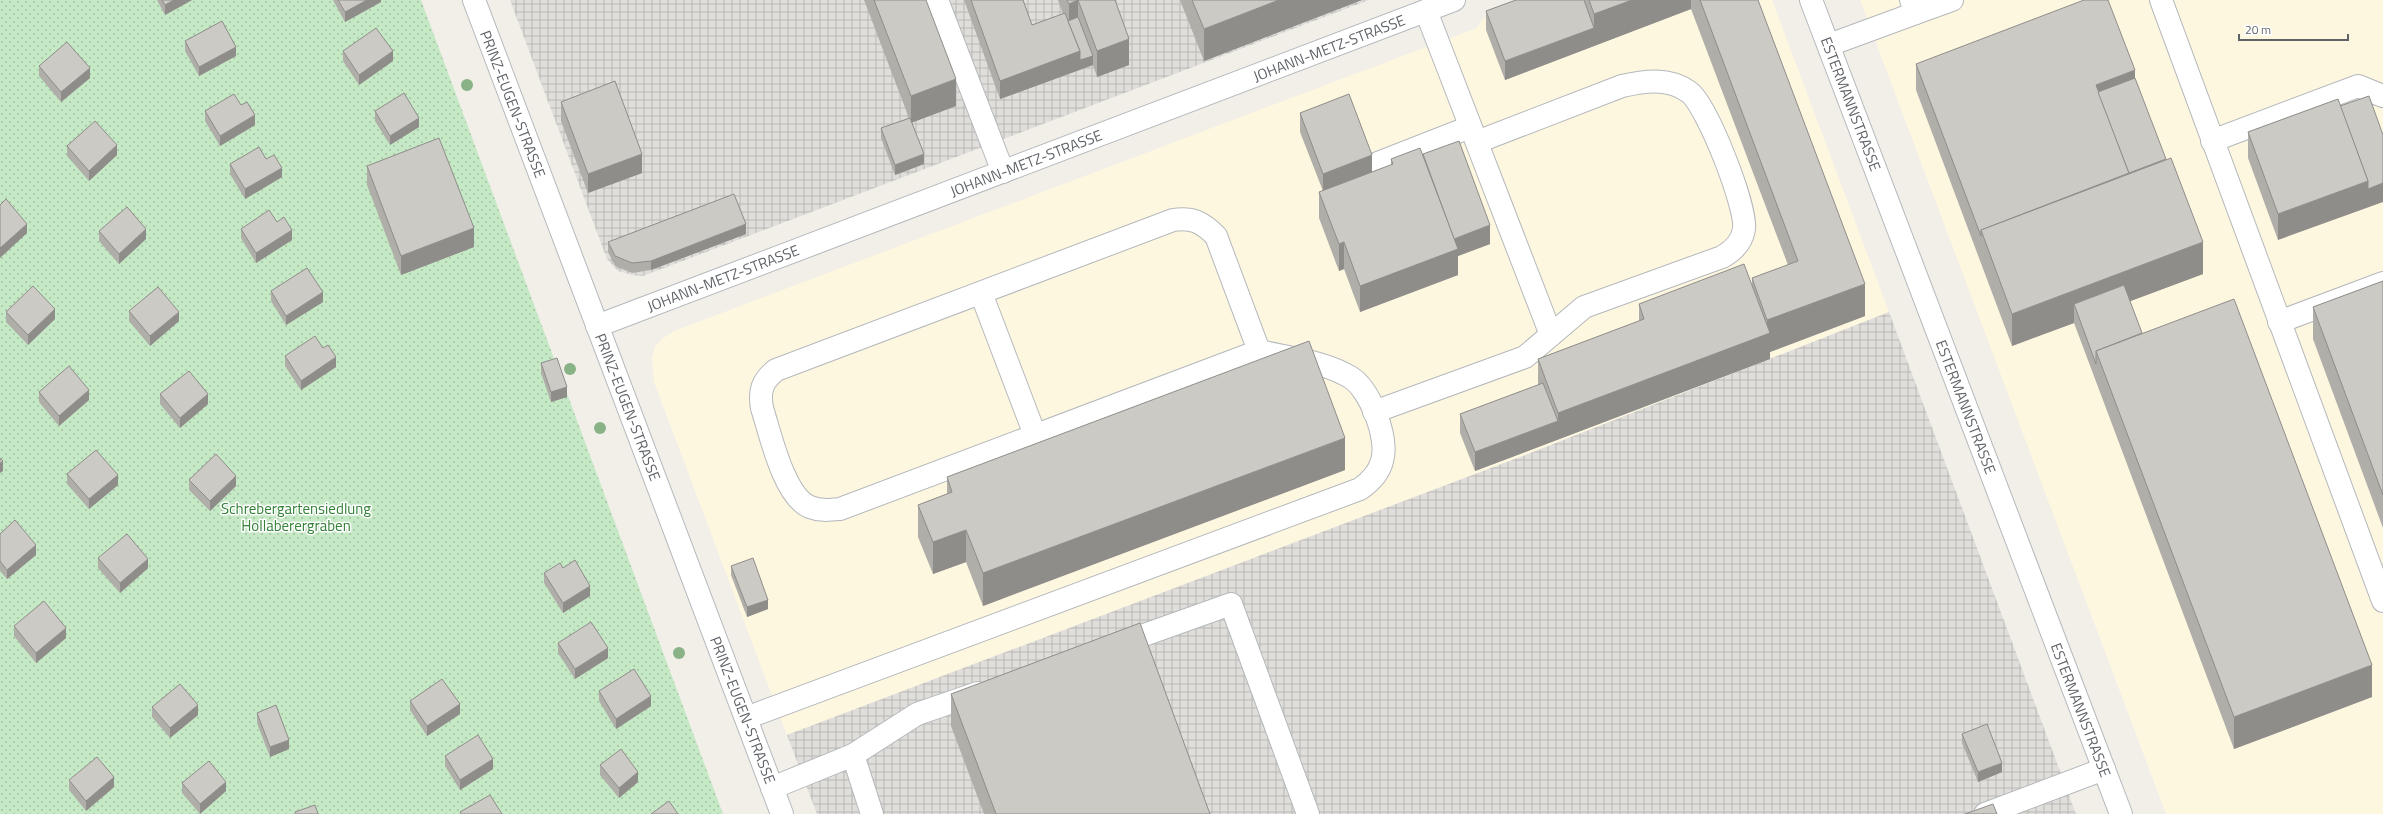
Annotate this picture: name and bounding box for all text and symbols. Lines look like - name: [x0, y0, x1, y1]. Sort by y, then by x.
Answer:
- street label: JOHANN-METZ-STRASSE: [1250, 8, 1408, 88]
- scale bar: [2239, 16, 2348, 42]
- text: 20 m: [2245, 20, 2271, 39]
- street label: PRINZ-EUGEN-STRASSE: [474, 27, 552, 181]
- street label: ESTERMANNSTRASSE: [1815, 34, 1887, 174]
- street label: JOHANN-METZ-STRASSE: [947, 123, 1105, 203]
- street label: JOHANN-METZ-STRASSE: [644, 238, 802, 318]
- street label: PRINZ-EUGEN-STRASSE: [589, 330, 667, 484]
- street label: ESTERMANNSTRASSE: [1930, 337, 2002, 477]
- park label: Schrebergartensiedlung Hollaberergraben: [221, 497, 371, 537]
- street label: PRINZ-EUGEN-STRASSE: [704, 633, 782, 787]
- street label: ESTERMANNSTRASSE: [2045, 640, 2117, 780]

